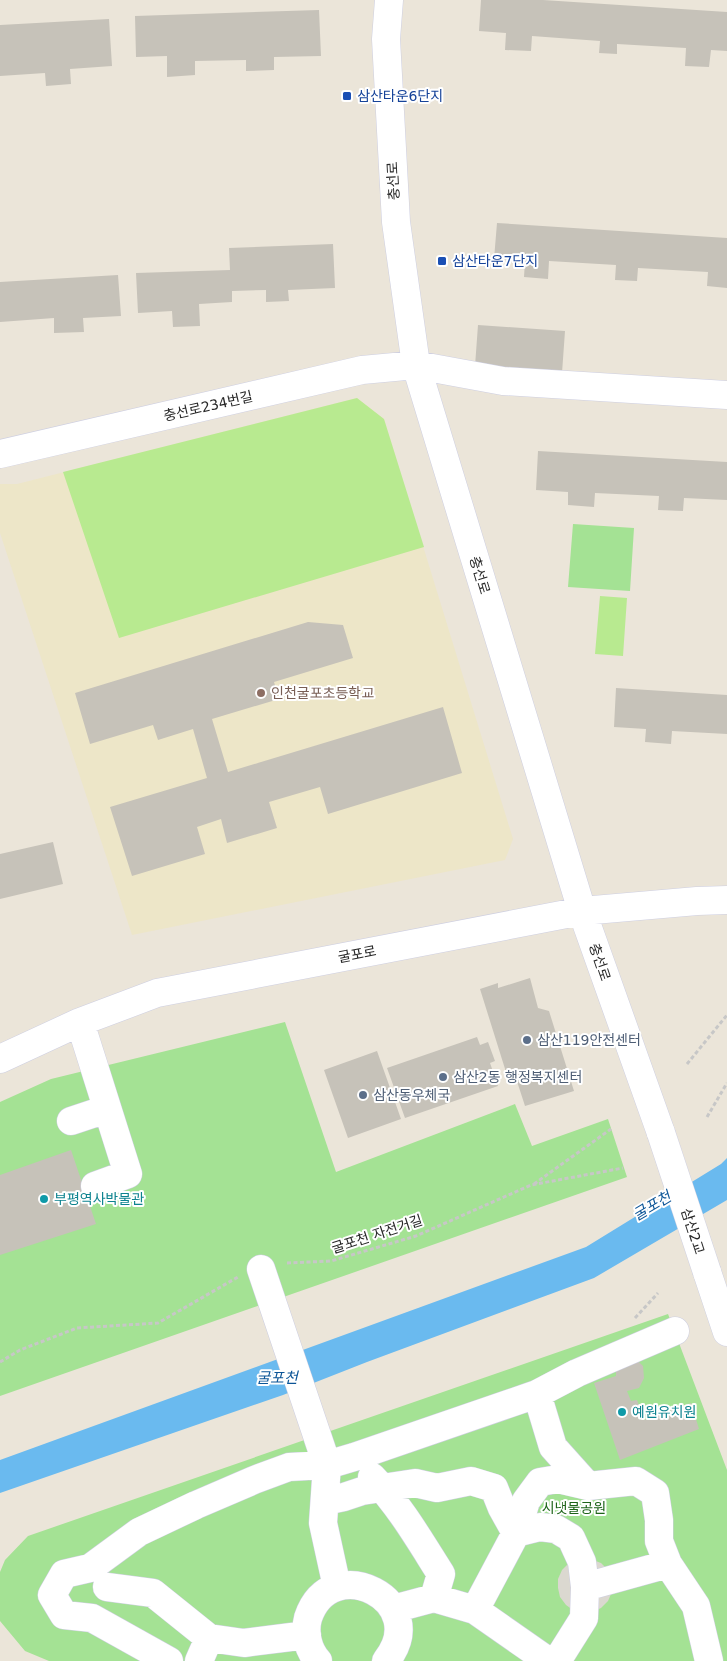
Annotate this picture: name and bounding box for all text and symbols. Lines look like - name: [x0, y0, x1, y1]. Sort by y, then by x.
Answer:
- place label: 삼산타운6단지: [357, 88, 443, 104]
- marker: 삼산타운6단지: [341, 90, 353, 102]
- street label: 충선로: [384, 161, 402, 201]
- place label: 삼산타운7단지: [452, 253, 538, 269]
- marker: 삼산타운7단지: [436, 255, 448, 267]
- street label: 충선로234번길: [162, 388, 254, 424]
- street label: 충선로: [467, 554, 493, 596]
- place label: 인천굴포초등학교: [271, 685, 374, 701]
- marker: 인천굴포초등학교: [255, 687, 267, 699]
- street label: 충선로: [586, 941, 614, 983]
- street label: 굴포로: [337, 942, 378, 966]
- place label: 삼산119안전센터: [537, 1032, 641, 1048]
- marker: 삼산119안전센터: [521, 1034, 533, 1046]
- place label: 삼산2동 행정복지센터: [453, 1069, 582, 1085]
- marker: 삼산2동 행정복지센터: [437, 1071, 449, 1083]
- place label: 삼산동우체국: [373, 1087, 450, 1103]
- marker: 삼산동우체국: [357, 1089, 369, 1101]
- water label: 굴포천: [630, 1186, 676, 1224]
- place label: 부평역사박물관: [54, 1191, 144, 1207]
- marker: 부평역사박물관: [38, 1193, 50, 1205]
- street label: 삼산2교: [678, 1206, 708, 1256]
- street label: 굴포천 자전거길: [330, 1212, 424, 1256]
- water label: 굴포천: [256, 1369, 300, 1387]
- place label: 예원유치원: [632, 1404, 696, 1420]
- marker: 예원유치원: [616, 1406, 628, 1418]
- park label: 시냇물공원: [542, 1500, 606, 1516]

